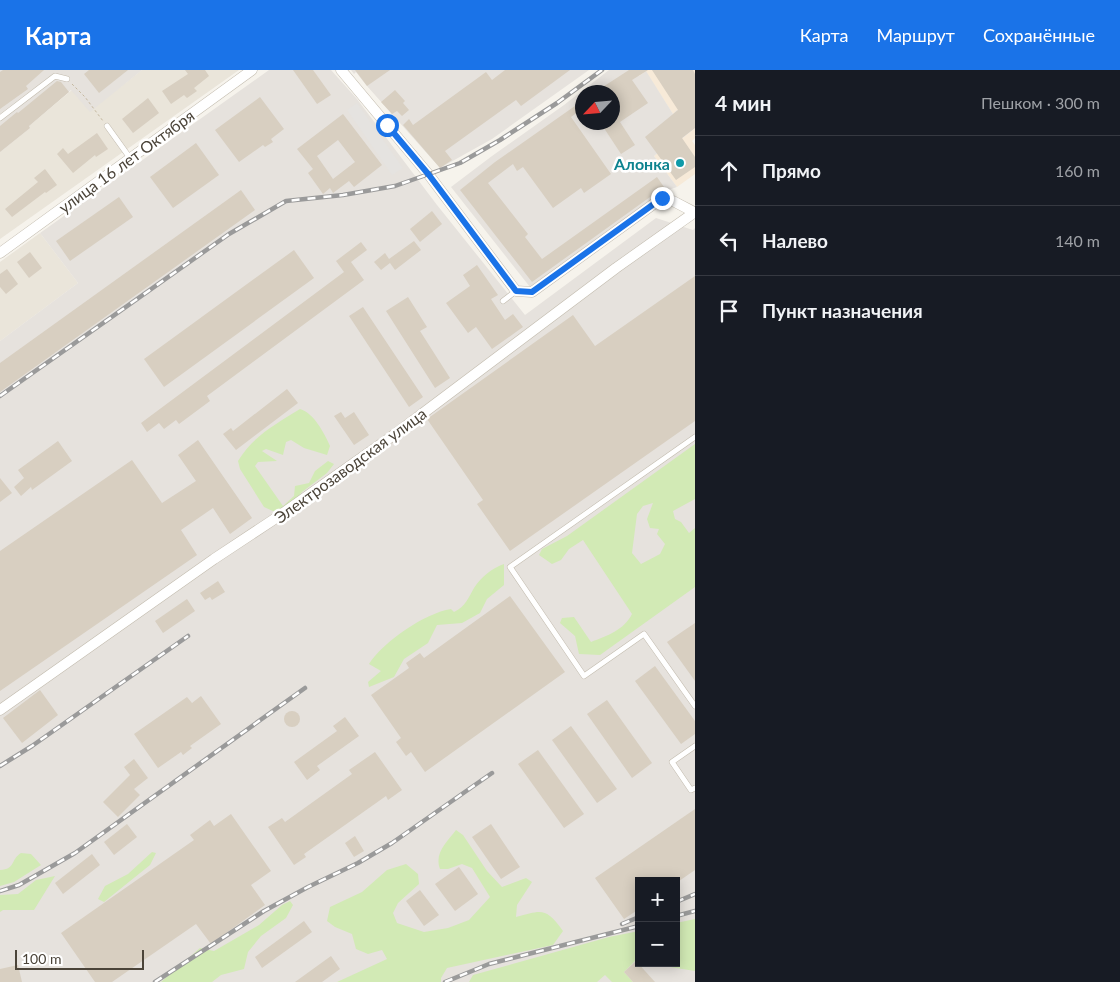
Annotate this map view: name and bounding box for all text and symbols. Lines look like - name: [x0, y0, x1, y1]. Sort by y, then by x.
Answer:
- text: Карта: [25, 21, 92, 50]
- text: Карта: [800, 24, 848, 46]
- text: Маршрут: [876, 24, 955, 46]
- text: Сохранённые: [983, 24, 1095, 46]
- north arrow: [575, 85, 620, 130]
- text: 4 мин: [715, 90, 772, 115]
- text: Пешком · 300 m: [981, 93, 1100, 112]
- street label: улица 16 лет Октября: [54, 105, 198, 217]
- route start: [376, 114, 399, 137]
- place label: Алонка: [613, 154, 670, 173]
- marker: Алонка: [674, 157, 686, 169]
- icon: ahead: [715, 157, 743, 185]
- text: Прямо: [762, 159, 821, 182]
- text: 160 m: [1055, 161, 1100, 180]
- route end: [651, 187, 674, 210]
- icon: left: [715, 227, 743, 255]
- text: Налево: [762, 229, 828, 252]
- text: 140 m: [1055, 231, 1100, 250]
- icon: arrive: [715, 297, 743, 325]
- text: Пункт назначения: [762, 299, 923, 322]
- street label: Электрозаводская улица: [270, 403, 430, 527]
- map controls: [635, 877, 680, 967]
- button: +: [635, 877, 680, 922]
- button: −: [635, 922, 680, 967]
- scale bar: [15, 947, 144, 970]
- text: 100 m: [22, 950, 61, 967]

